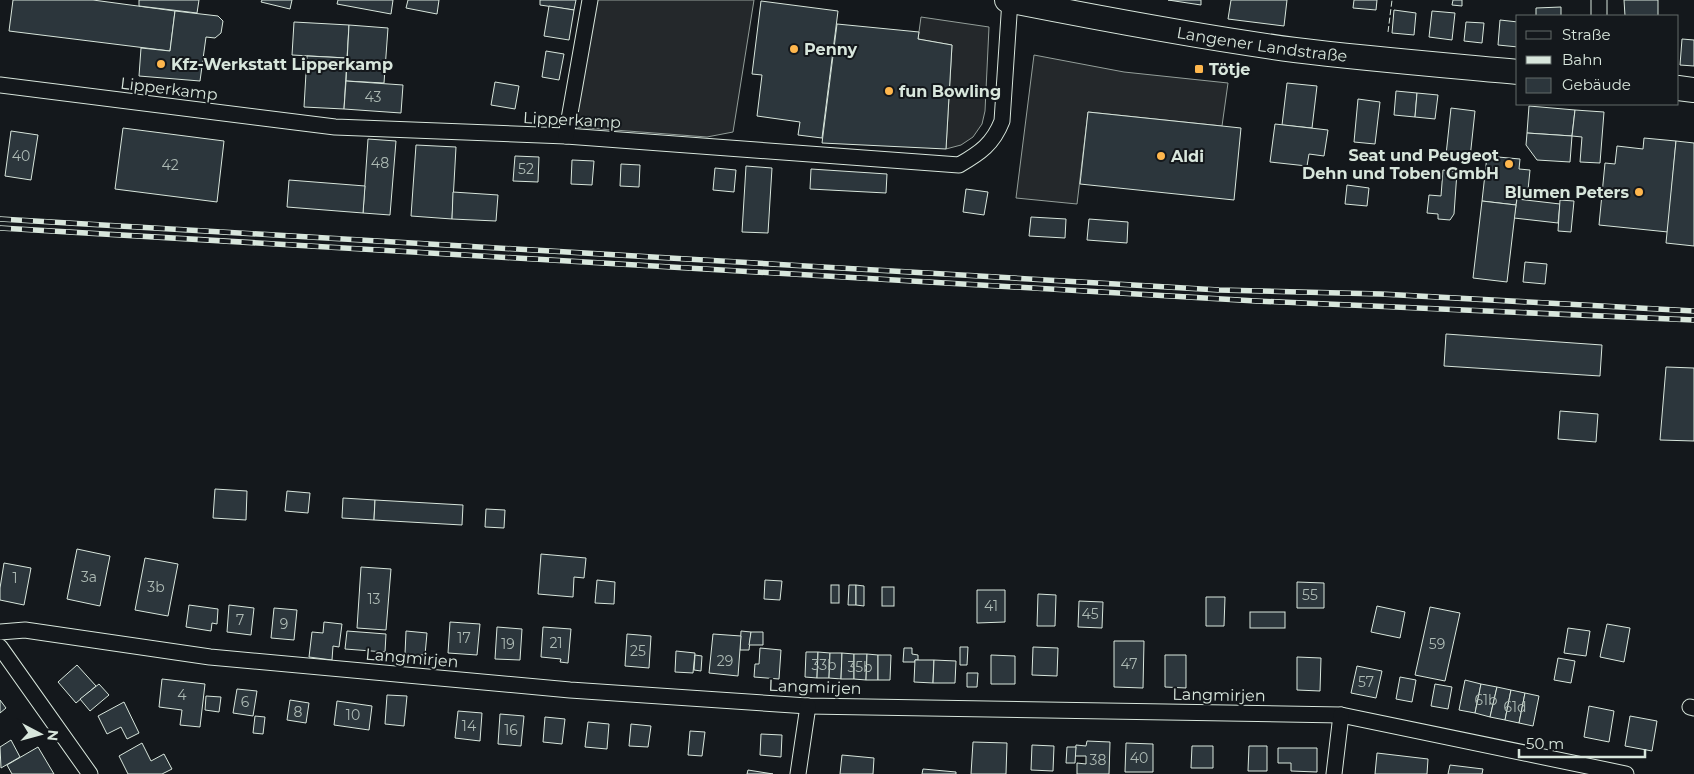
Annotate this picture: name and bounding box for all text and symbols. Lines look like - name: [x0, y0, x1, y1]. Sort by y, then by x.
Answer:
- legend: [1516, 15, 1679, 105]
- street label: Langener Landstraße: [1175, 22, 1348, 65]
- text: Straße: [1562, 25, 1611, 44]
- place label: Penny: [804, 40, 858, 59]
- marker: Penny: [788, 43, 800, 55]
- text: Bahn: [1562, 50, 1602, 69]
- place label: Kfz-Werkstatt Lipperkamp: [171, 55, 393, 74]
- marker: Kfz-Werkstatt Lipperkamp: [155, 58, 167, 70]
- place label: Tötje: [1209, 60, 1250, 79]
- marker: Tötje: [1193, 63, 1205, 75]
- street label: Lipperkamp: [119, 74, 219, 104]
- text: Gebäude: [1562, 75, 1631, 94]
- place label: fun Bowling: [899, 82, 1001, 101]
- marker: fun Bowling: [883, 85, 895, 97]
- house number: 43: [365, 88, 382, 106]
- street label: Lipperkamp: [523, 108, 622, 132]
- place label: Seat und Peugeot Dehn und Toben GmbH: [1302, 146, 1499, 183]
- house number: 40: [12, 147, 30, 165]
- place label: Aldi: [1170, 147, 1204, 166]
- marker: Aldi: [1155, 150, 1167, 162]
- house number: 48: [371, 154, 389, 172]
- house number: 42: [161, 156, 179, 174]
- marker: Seat und Peugeot Dehn und Toben GmbH: [1503, 158, 1515, 170]
- house number: 52: [518, 160, 534, 178]
- place label: Blumen Peters: [1505, 183, 1629, 202]
- marker: Blumen Peters: [1633, 186, 1645, 198]
- house number: 3a: [81, 568, 97, 586]
- house number: 1: [12, 569, 18, 587]
- house number: 3b: [147, 578, 165, 596]
- house number: 55: [1302, 586, 1318, 604]
- house number: 13: [368, 590, 381, 608]
- house number: 41: [984, 597, 998, 615]
- house number: 45: [1081, 605, 1099, 623]
- house number: 7: [236, 611, 244, 629]
- house number: 9: [280, 615, 288, 633]
- house number: 17: [457, 629, 471, 647]
- house number: 21: [549, 634, 563, 652]
- house number: 19: [501, 635, 515, 653]
- house number: 59: [1429, 635, 1445, 653]
- house number: 25: [630, 642, 646, 660]
- street label: Langmirjen: [365, 644, 459, 672]
- house number: 29: [717, 652, 733, 670]
- house number: 47: [1121, 655, 1137, 673]
- house number: 33b: [811, 656, 837, 674]
- house number: 35b: [847, 658, 873, 676]
- house number: 57: [1358, 673, 1374, 691]
- street label: Langmirjen: [768, 676, 862, 698]
- street label: Langmirjen: [1172, 685, 1266, 705]
- house number: 4: [177, 686, 187, 704]
- house number: 61b: [1474, 691, 1498, 709]
- house number: 6: [241, 693, 250, 711]
- house number: 61d: [1503, 698, 1527, 716]
- house number: 8: [294, 703, 303, 721]
- house number: 10: [346, 706, 360, 724]
- north arrow: [15, 709, 65, 759]
- house number: 14: [462, 717, 477, 735]
- house number: 16: [504, 721, 518, 739]
- scale bar: [1519, 726, 1645, 758]
- text: N: [43, 729, 62, 742]
- text: 50 m: [1526, 734, 1564, 753]
- house number: 40: [1130, 749, 1148, 767]
- house number: 38: [1090, 751, 1106, 769]

